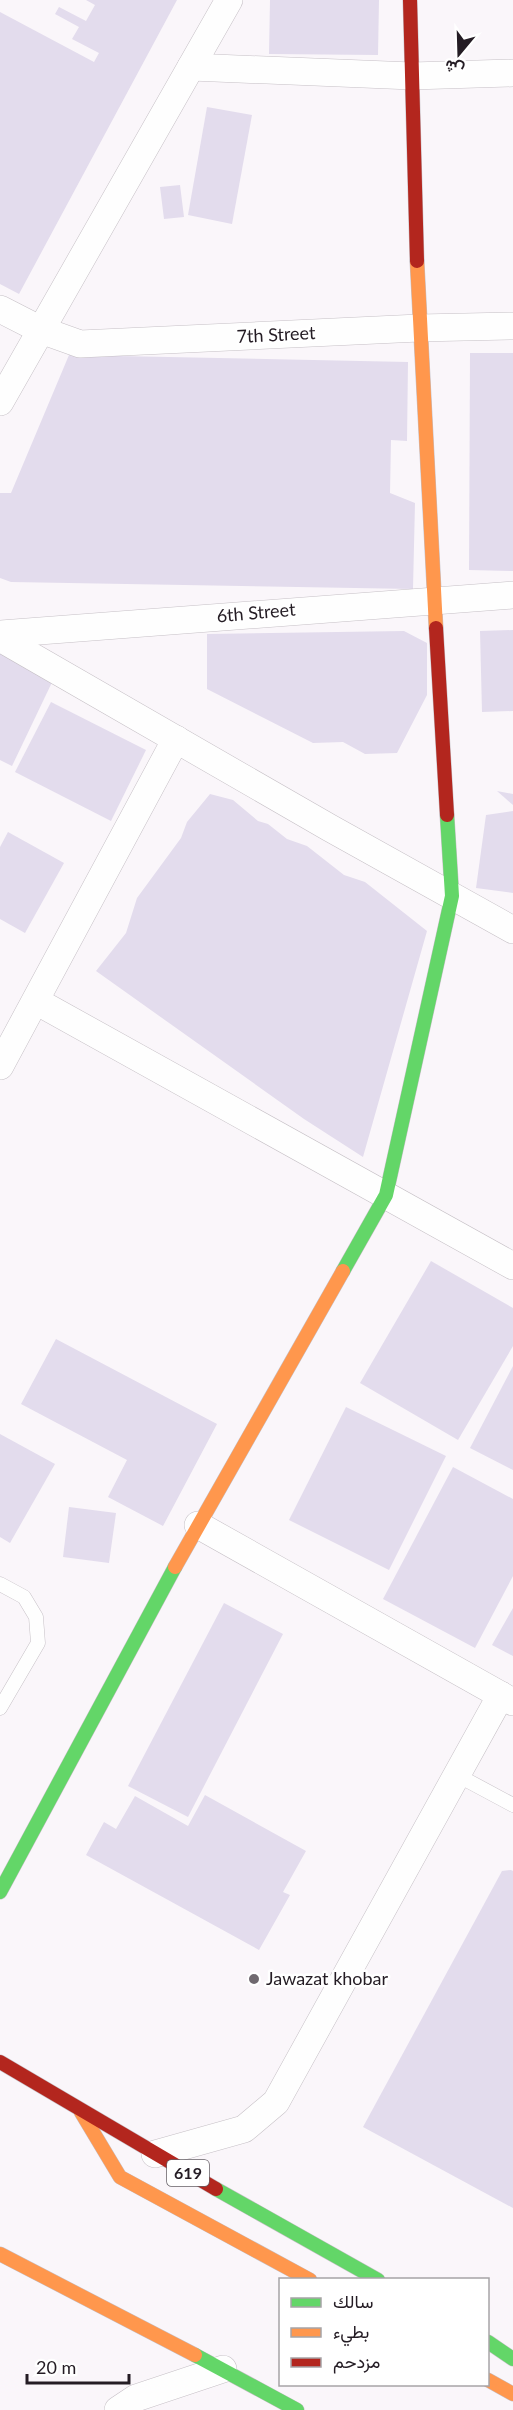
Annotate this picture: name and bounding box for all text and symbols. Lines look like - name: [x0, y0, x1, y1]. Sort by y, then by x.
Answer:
- north arrow: [429, 24, 489, 84]
- text: ش: [442, 56, 466, 81]
- street label: 7th Street: [236, 321, 316, 347]
- street label: 6th Street: [216, 598, 297, 626]
- place label: Jawazat khobar: [266, 1967, 389, 1989]
- marker: Jawazat khobar: [247, 1972, 261, 1986]
- road number: 619: [167, 2160, 209, 2186]
- legend: [279, 2278, 489, 2386]
- text: سالك: [333, 2290, 373, 2312]
- text: بطيء: [333, 2320, 369, 2347]
- scale bar: [27, 2347, 129, 2385]
- text: مزدحم: [333, 2350, 380, 2374]
- text: 20 m: [36, 2356, 76, 2378]

